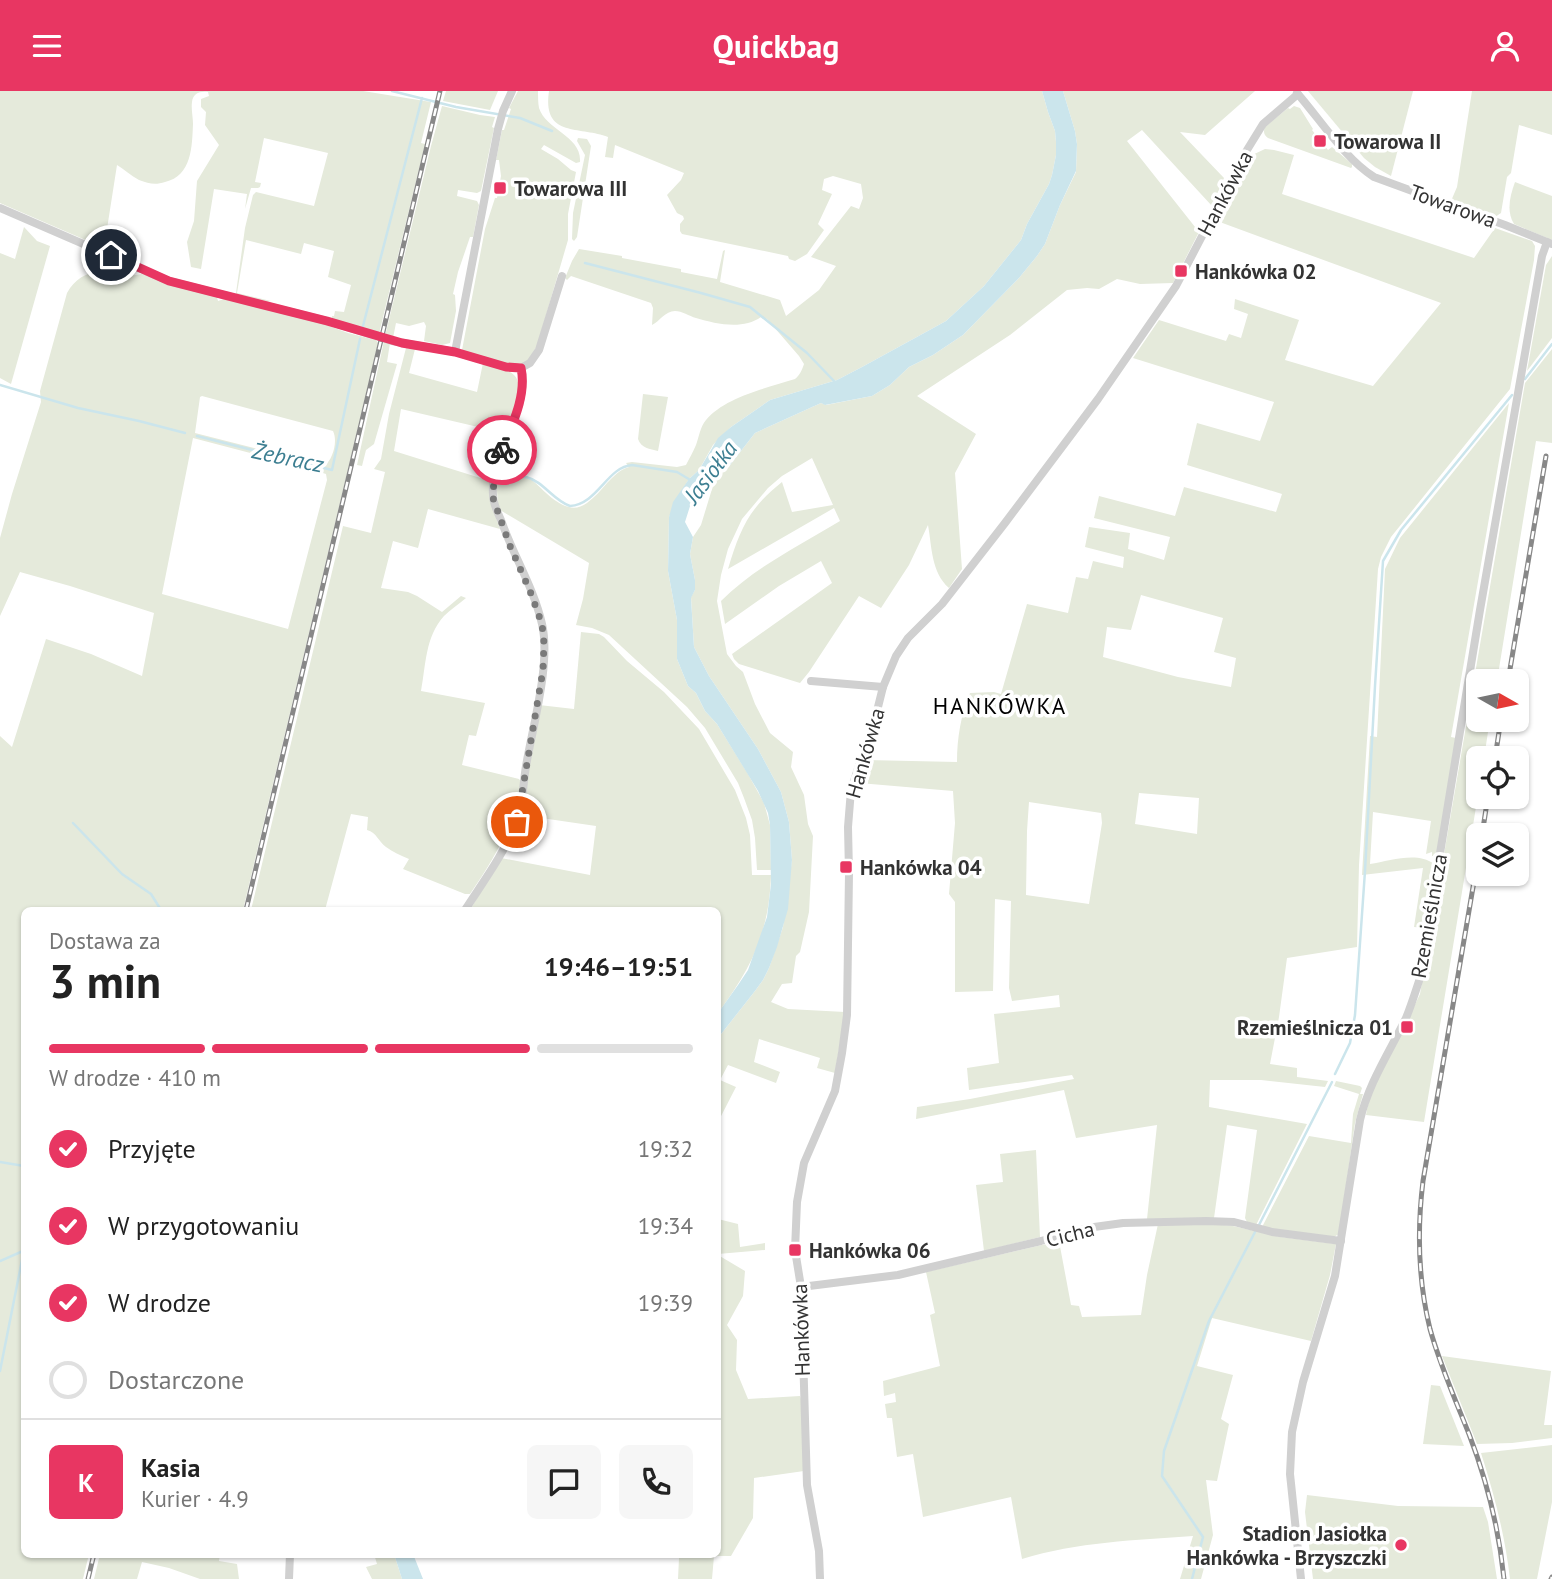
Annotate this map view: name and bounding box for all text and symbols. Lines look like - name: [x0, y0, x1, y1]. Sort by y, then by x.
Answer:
- text: Quickbag: [712, 25, 840, 67]
- icon: menu: [28, 27, 66, 65]
- icon: person: [1486, 27, 1524, 65]
- place label: Towarowa II: [1334, 128, 1441, 155]
- marker: Towarowa II: [1312, 133, 1328, 149]
- street label: Hankówka: [1191, 146, 1259, 240]
- place label: Towarowa III: [514, 175, 627, 202]
- street label: Towarowa: [1406, 178, 1500, 234]
- marker: Towarowa III: [492, 180, 508, 196]
- pin: [81, 225, 141, 285]
- icon: home: [92, 236, 130, 274]
- place label: Hankówka 02: [1195, 258, 1317, 285]
- marker: Hankówka 02: [1173, 263, 1189, 279]
- courier: [467, 415, 537, 485]
- icon: bike: [483, 431, 521, 469]
- water label: Żebracz: [249, 435, 327, 479]
- water label: Jasiołka: [676, 435, 743, 511]
- north arrow: [1466, 669, 1530, 731]
- map controls: [1466, 669, 1529, 886]
- district label: HANKÓWKA: [933, 691, 1067, 720]
- street label: Hankówka: [839, 705, 891, 801]
- button: locate: [1466, 746, 1529, 809]
- pin: [487, 792, 547, 852]
- icon: bag: [498, 803, 536, 841]
- button: layers: [1466, 823, 1529, 886]
- street label: Rzemieślnicza: [1405, 852, 1453, 980]
- place label: Hankówka 04: [860, 854, 982, 881]
- marker: Hankówka 04: [838, 859, 854, 875]
- text: Dostawa za: [49, 926, 161, 955]
- text: 19:46–19:51: [544, 950, 693, 983]
- text: 3 min: [49, 951, 161, 1011]
- place label: Rzemieślnicza 01: [1237, 1014, 1393, 1041]
- marker: Rzemieślnicza 01: [1399, 1019, 1415, 1035]
- text: W drodze · 410 m: [49, 1063, 221, 1092]
- icon: check: [49, 1130, 87, 1168]
- text: Przyjęte: [108, 1132, 196, 1165]
- text: 19:32: [638, 1134, 693, 1163]
- icon: check: [49, 1207, 87, 1245]
- text: W przygotowaniu: [108, 1209, 299, 1242]
- text: 19:34: [638, 1211, 693, 1240]
- street label: Cicha: [1043, 1215, 1097, 1253]
- place label: Hankówka 06: [809, 1237, 931, 1264]
- marker: Hankówka 06: [787, 1242, 803, 1258]
- street label: Hankówka: [786, 1283, 816, 1377]
- icon: check: [49, 1284, 87, 1322]
- text: W drodze: [108, 1286, 211, 1319]
- text: 19:39: [638, 1288, 693, 1317]
- text: Dostarczone: [108, 1363, 244, 1396]
- button: chat: [527, 1445, 601, 1519]
- button: phone: [619, 1445, 693, 1519]
- text: Kasia: [141, 1451, 200, 1484]
- text: K: [78, 1466, 94, 1499]
- text: Kurier · 4.9: [141, 1484, 249, 1513]
- place label: Stadion Jasiołka Hankówka - Brzyszczki: [1187, 1520, 1387, 1571]
- marker: Stadion Jasiołka Hankówka - Brzyszczki: [1393, 1537, 1409, 1553]

